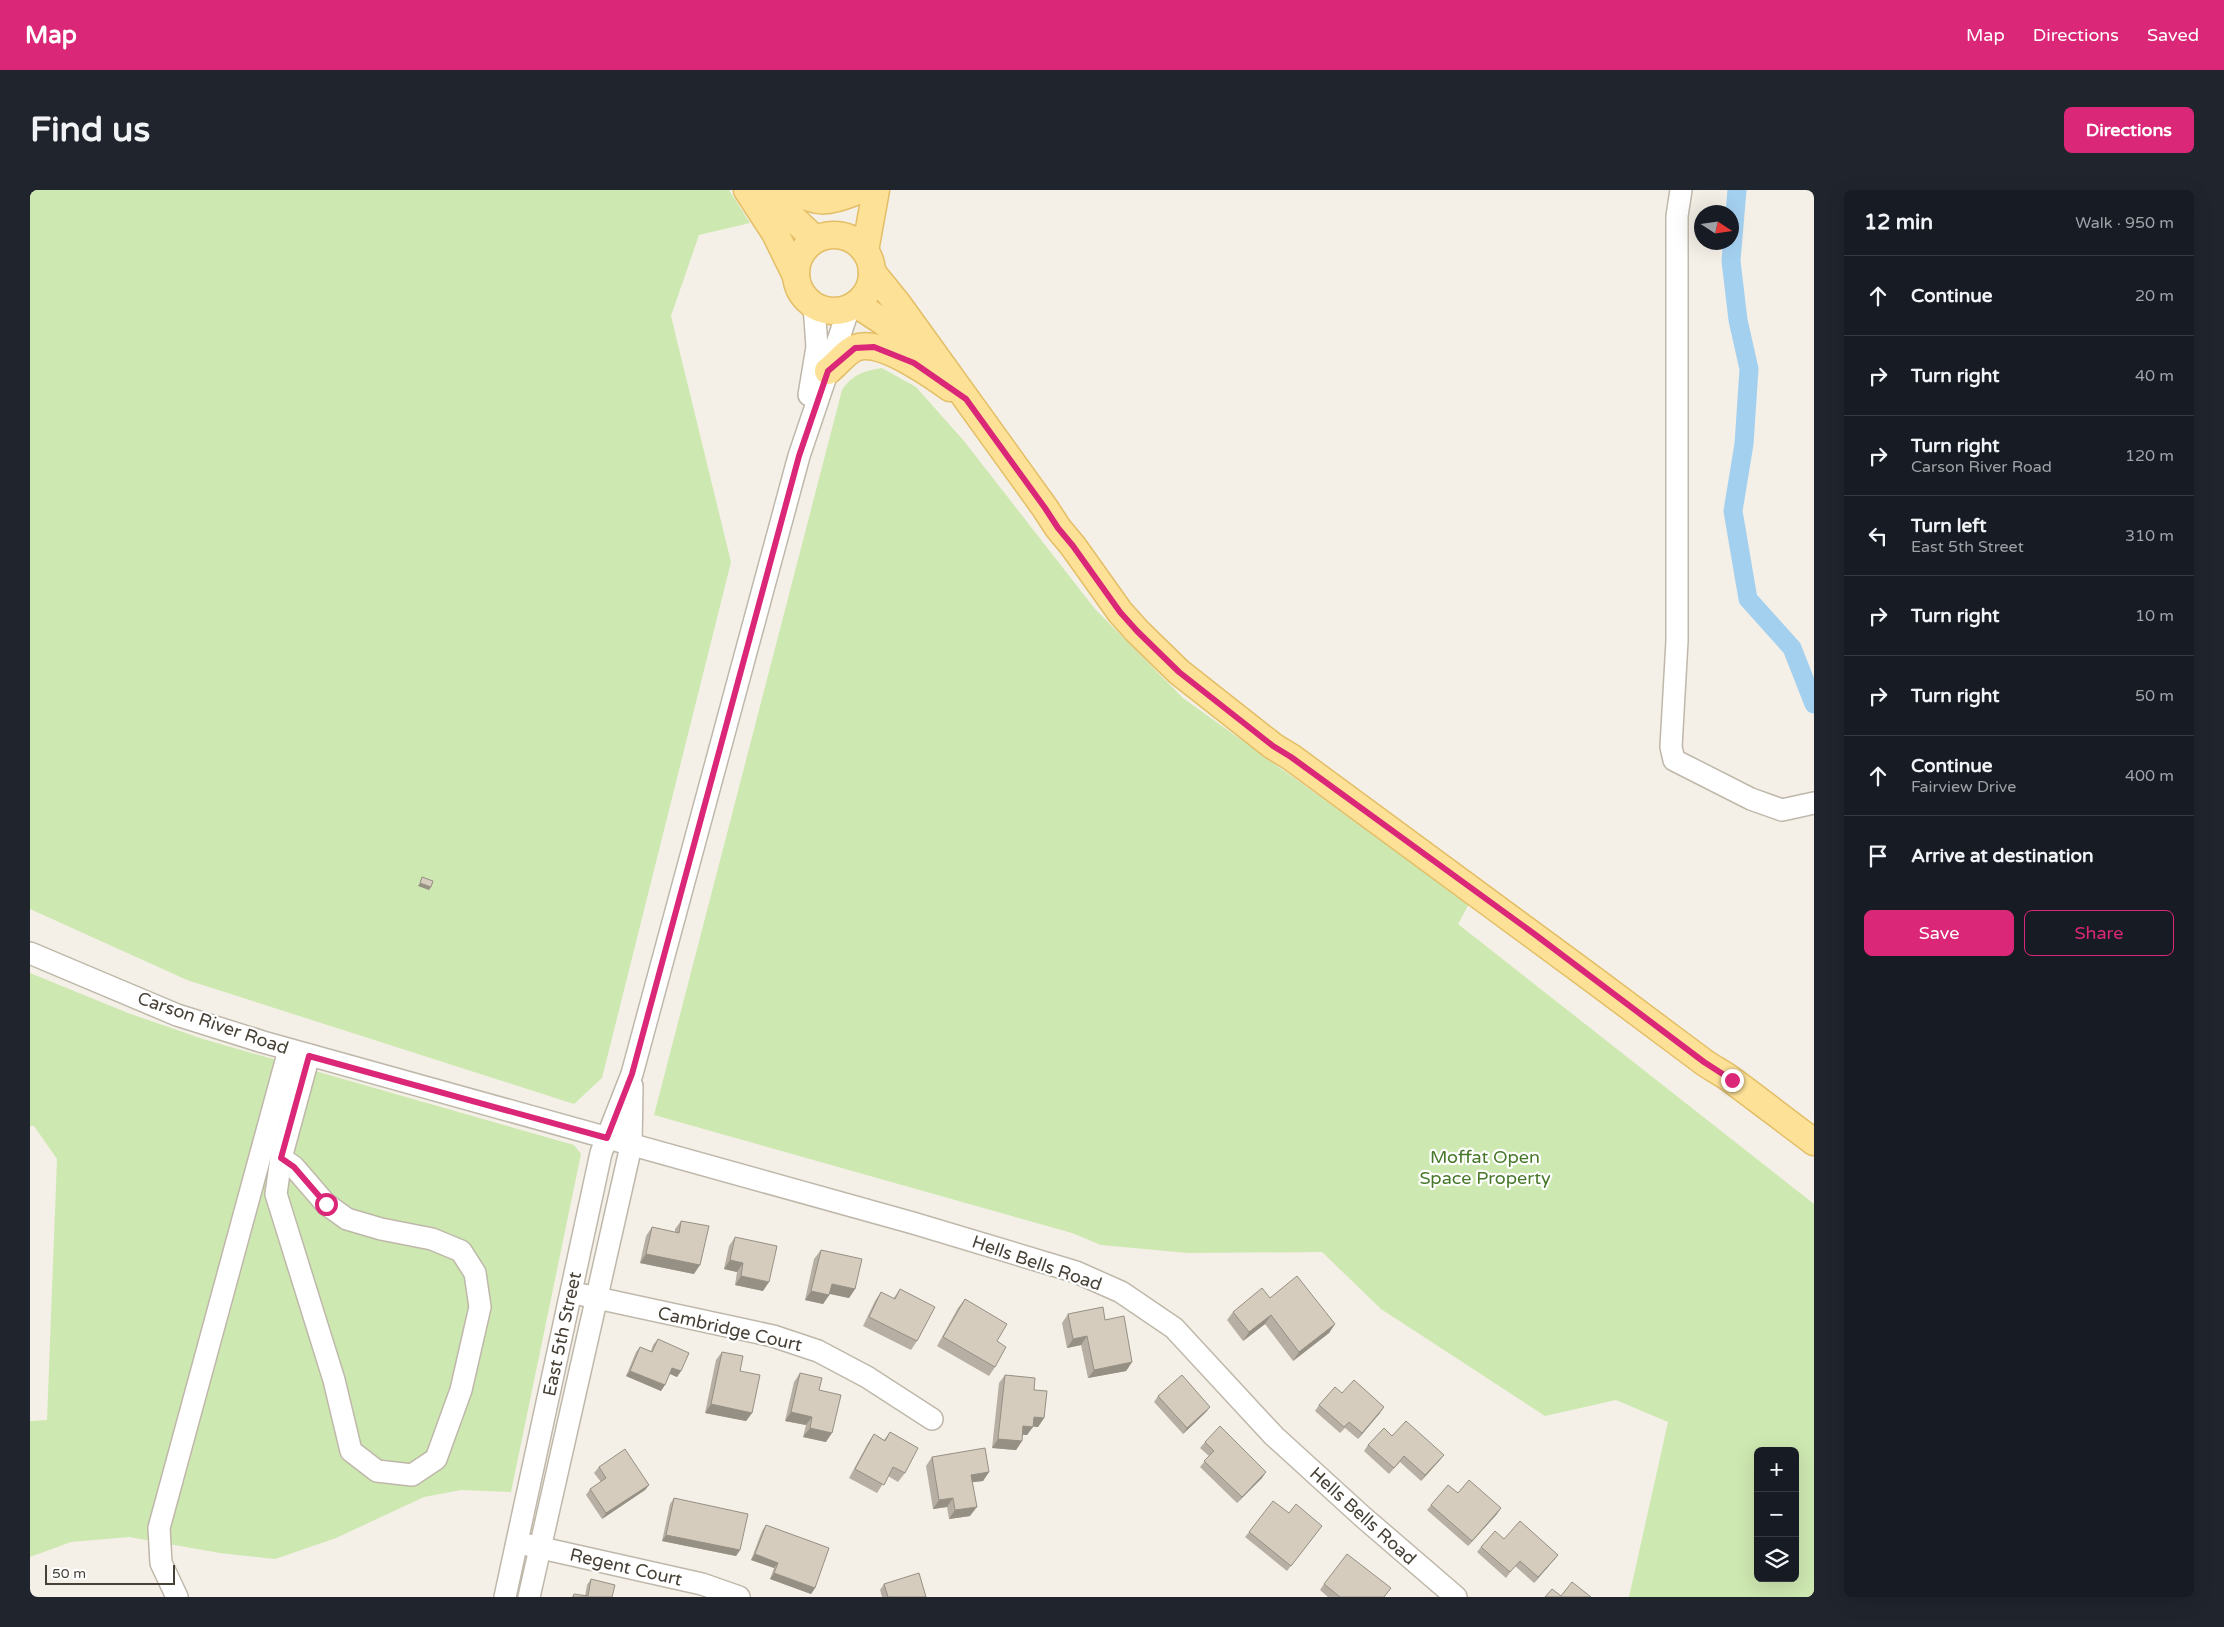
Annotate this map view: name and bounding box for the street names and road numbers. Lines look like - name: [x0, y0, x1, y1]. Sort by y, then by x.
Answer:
- street label: Carson River Road: [135, 987, 291, 1059]
- street label: Hells Bells Road: [969, 1230, 1105, 1296]
- street label: East 5th Street: [538, 1270, 586, 1398]
- street label: Cambridge Court: [656, 1302, 804, 1356]
- street label: Hells Bells Road: [1305, 1462, 1421, 1570]
- street label: Regent Court: [568, 1543, 684, 1591]

